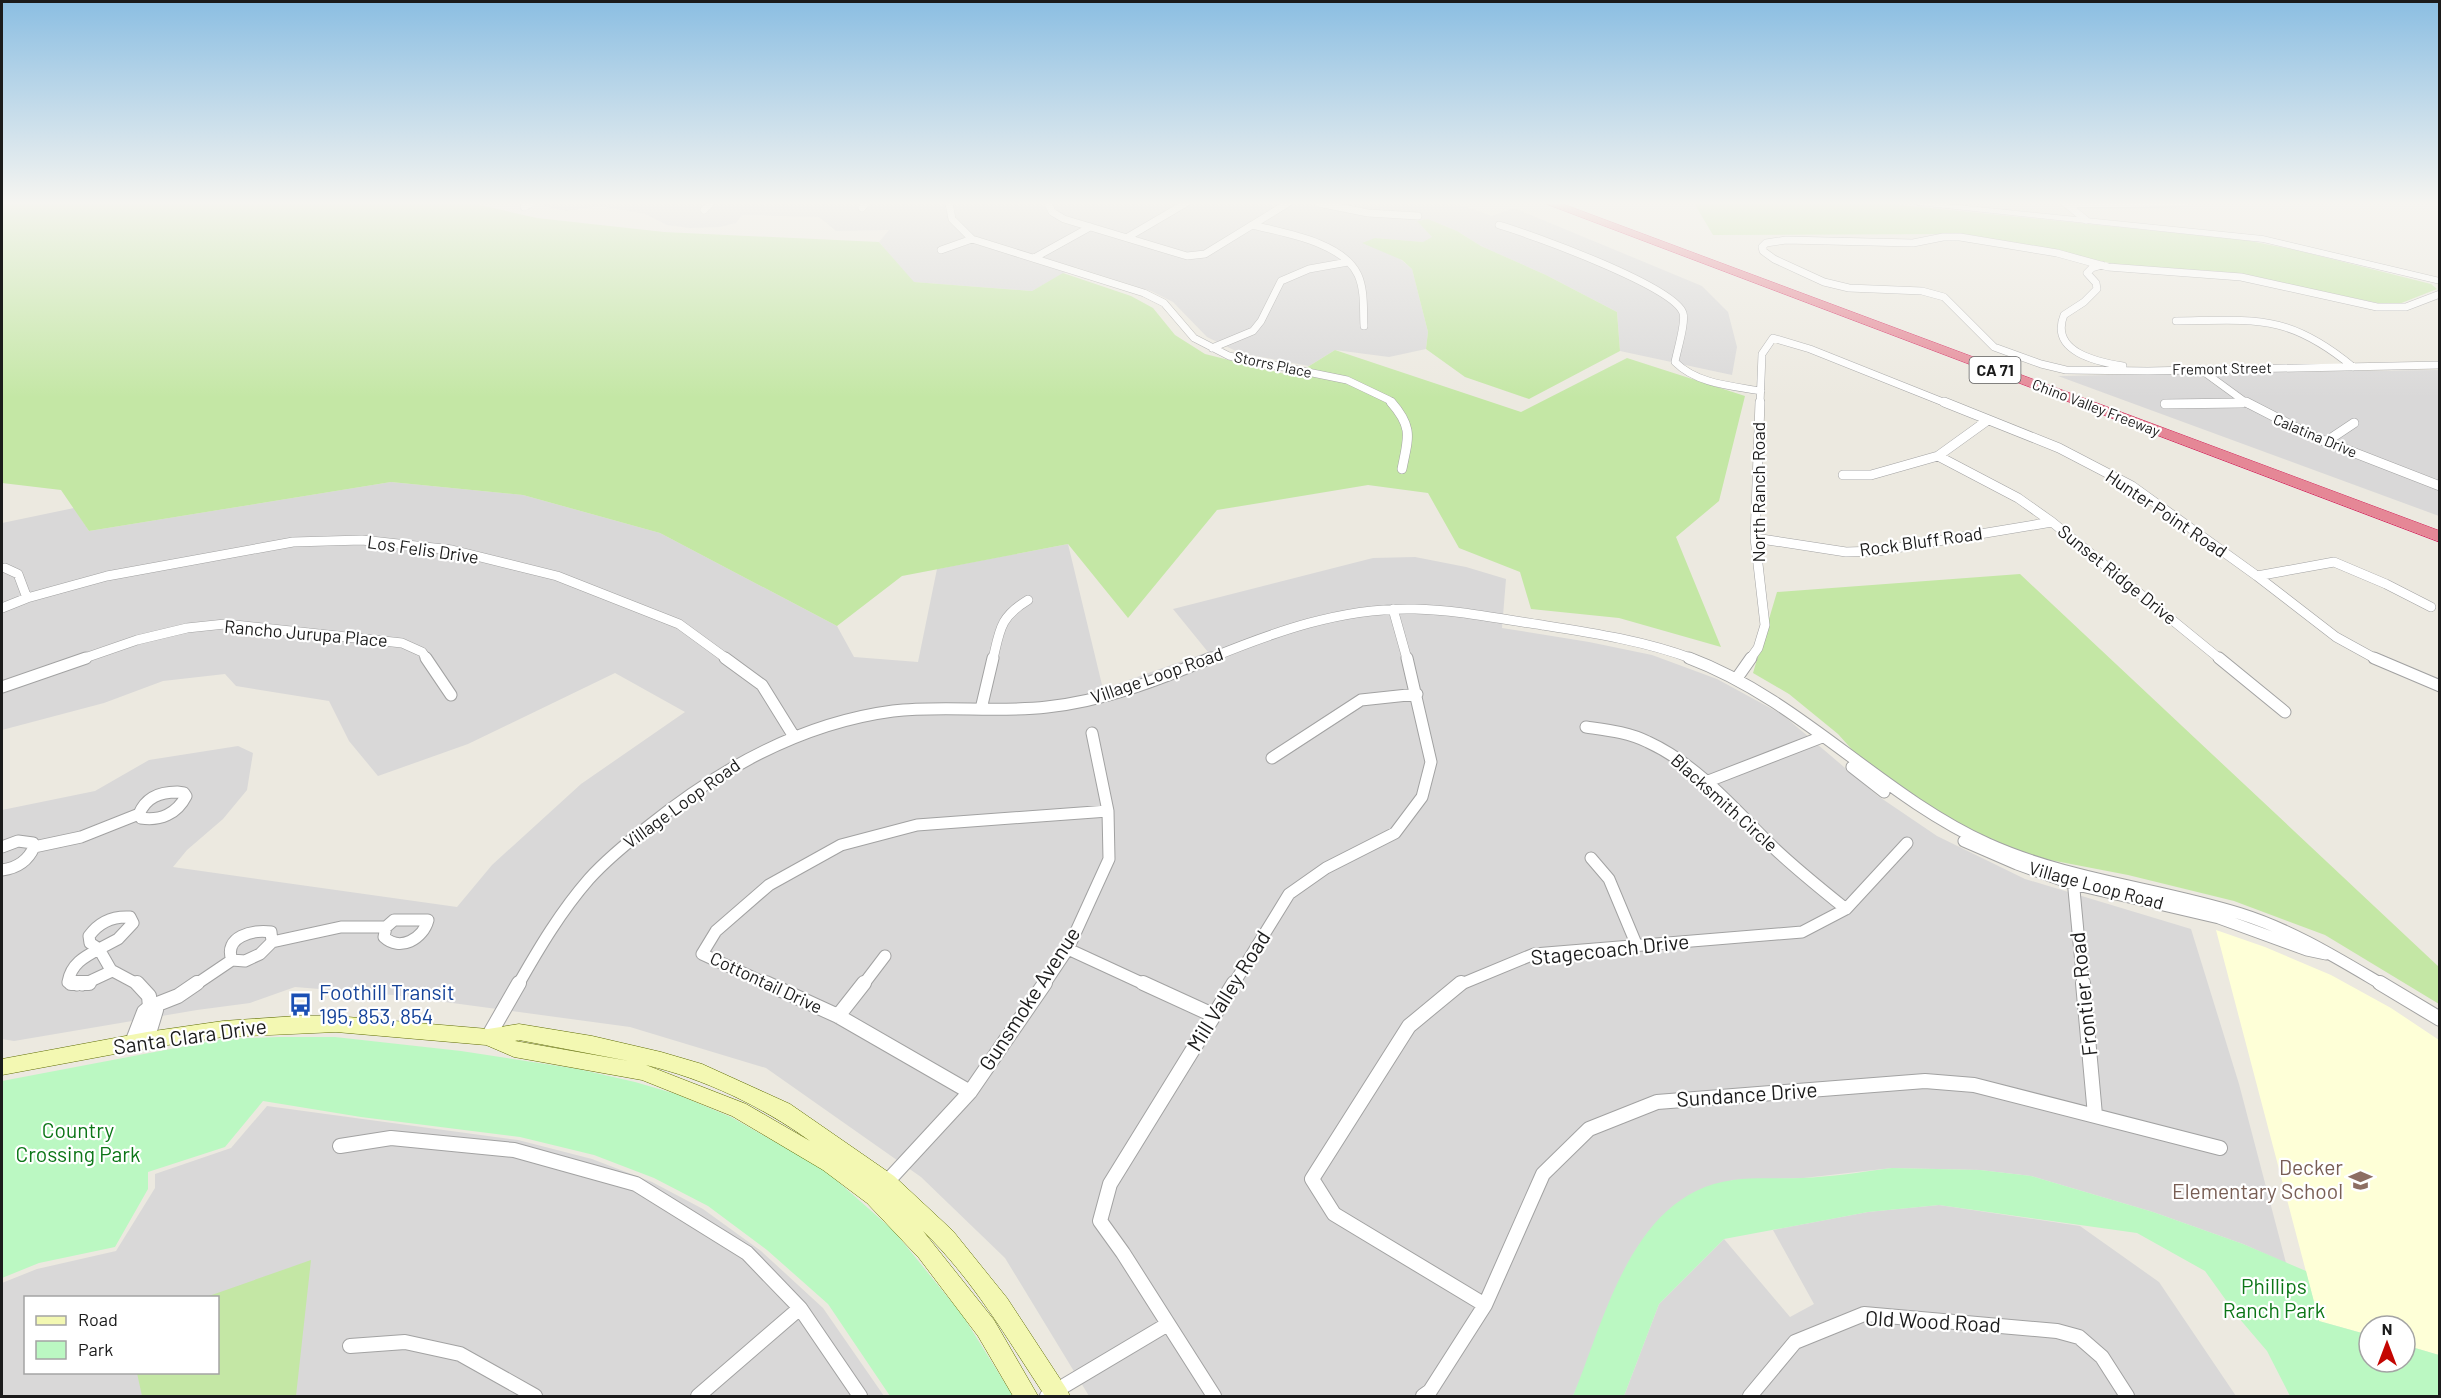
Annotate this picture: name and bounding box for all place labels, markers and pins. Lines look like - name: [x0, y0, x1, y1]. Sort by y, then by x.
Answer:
- place label: Foothill Transit 195, 853, 854: [319, 979, 455, 1028]
- bus stop icon: Foothill Transit 195, 853, 854: [288, 992, 314, 1018]
- place label: Decker Elementary School: [2172, 1154, 2343, 1203]
- school or university icon: Decker Elementary School: [2348, 1167, 2374, 1193]

